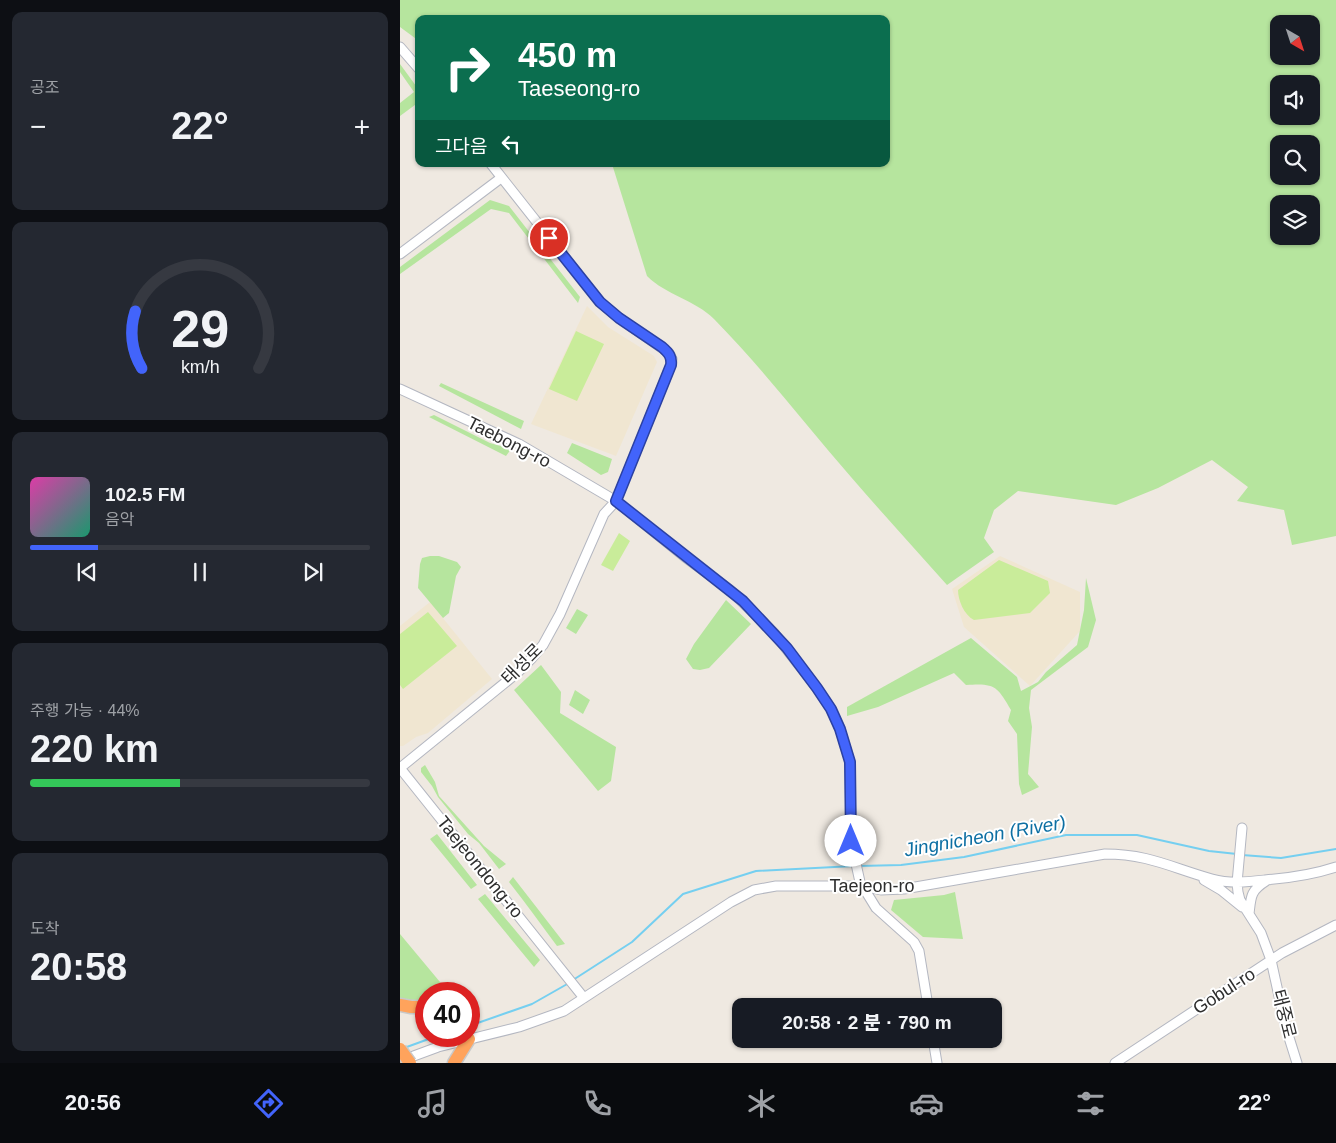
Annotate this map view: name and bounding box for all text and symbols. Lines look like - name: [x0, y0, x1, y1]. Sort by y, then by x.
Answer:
- north arrow: [1270, 15, 1320, 65]
- map controls: [1270, 15, 1320, 245]
- icon: right: [435, 35, 500, 100]
- text: 450 m: [518, 35, 617, 74]
- button: sound: [1270, 75, 1320, 125]
- text: Taeseong-ro: [518, 76, 640, 101]
- text: 공조: [30, 79, 59, 96]
- text: 22°: [171, 105, 229, 147]
- text: −: [30, 111, 46, 142]
- text: +: [354, 111, 370, 142]
- icon: left: [497, 130, 525, 158]
- button: search: [1270, 135, 1320, 185]
- text: 그다음: [435, 136, 487, 157]
- button: layers: [1270, 195, 1320, 245]
- pin: [528, 217, 570, 259]
- icon: arrive: [535, 224, 563, 252]
- text: 29: [171, 300, 229, 358]
- text: km/h: [181, 357, 219, 377]
- street label: Taebong-ro: [464, 412, 554, 472]
- text: 102.5 FM: [105, 484, 185, 505]
- text: 음악: [105, 511, 134, 528]
- icon: previous: [73, 558, 101, 586]
- icon: pause: [186, 558, 214, 586]
- icon: next: [299, 558, 327, 586]
- street label: 태성로: [497, 639, 547, 689]
- text: 주행 가능 · 44%: [30, 702, 140, 719]
- text: 220 km: [30, 728, 159, 770]
- water label: Jingnicheon (River): [902, 811, 1067, 861]
- street label: Taejeondong-ro: [433, 812, 527, 922]
- position arrow: [824, 814, 876, 866]
- street label: Taejeon-ro: [829, 876, 915, 896]
- text: 도착: [30, 920, 59, 937]
- text: 20:58: [30, 946, 127, 988]
- street label: Gobul-ro: [1189, 964, 1259, 1018]
- speed limit sign: 40: [415, 982, 480, 1047]
- street label: 태중로: [1268, 987, 1300, 1041]
- text: 20:58 · 2 분 · 790 m: [782, 1012, 952, 1033]
- icon: directions: [251, 1086, 286, 1121]
- icon: music: [415, 1086, 450, 1121]
- icon: phone: [580, 1086, 615, 1121]
- icon: climate: [744, 1086, 779, 1121]
- icon: car: [909, 1086, 944, 1121]
- icon: filters: [1073, 1086, 1108, 1121]
- text: 20:56: [65, 1090, 121, 1115]
- text: 22°: [1238, 1090, 1271, 1115]

